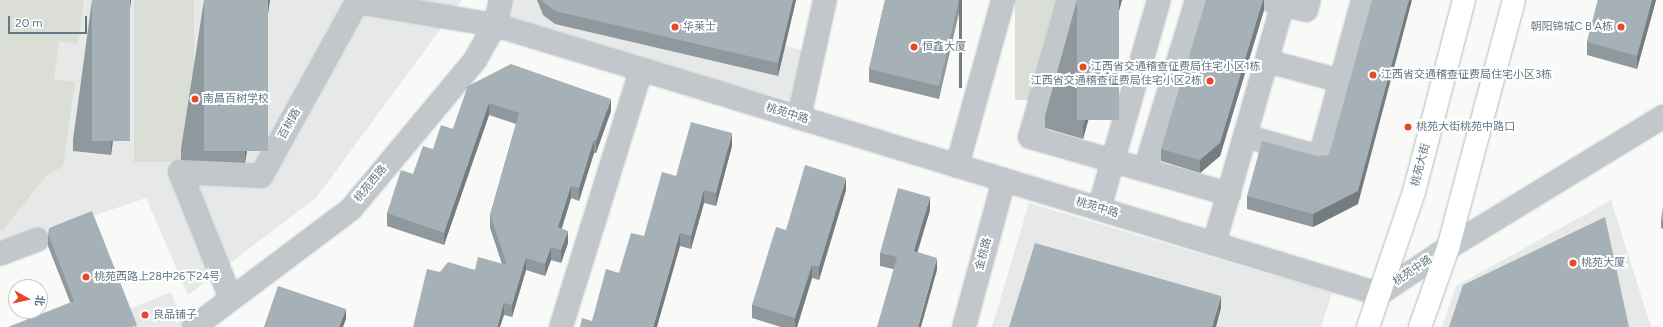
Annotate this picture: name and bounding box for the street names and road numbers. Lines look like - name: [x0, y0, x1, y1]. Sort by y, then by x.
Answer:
- street label: 桃苑中路: [764, 101, 810, 127]
- street label: 百树路: [276, 106, 304, 142]
- street label: 桃苑大街: [1409, 142, 1433, 188]
- street label: 桃苑西路: [352, 163, 390, 205]
- street label: 桃苑中路: [1074, 195, 1120, 221]
- street label: 金桃路: [973, 236, 995, 272]
- street label: 桃苑中路: [1391, 253, 1435, 289]

